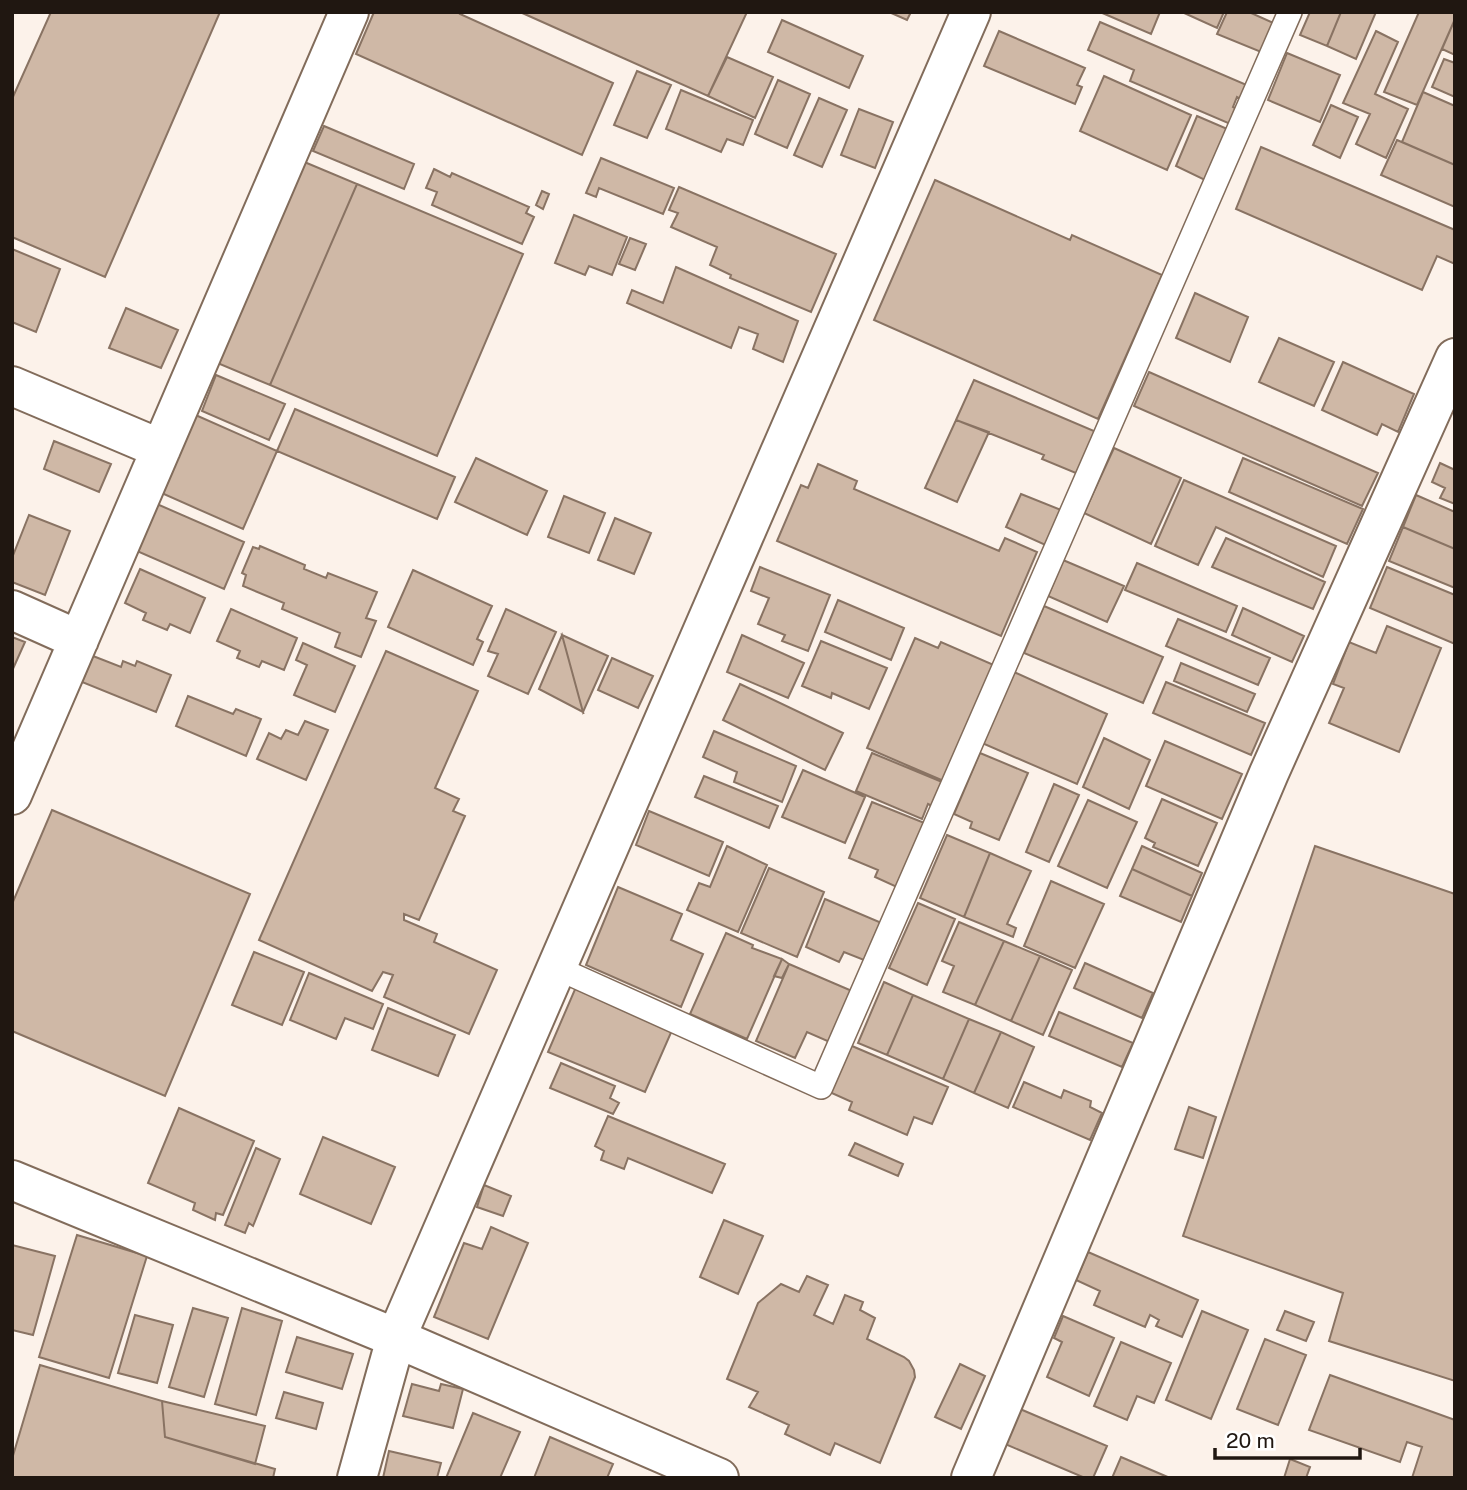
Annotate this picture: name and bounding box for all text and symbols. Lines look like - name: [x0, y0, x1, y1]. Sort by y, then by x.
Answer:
- scale bar: [1215, 1416, 1360, 1460]
- text: 20 m: [1226, 1428, 1275, 1453]

